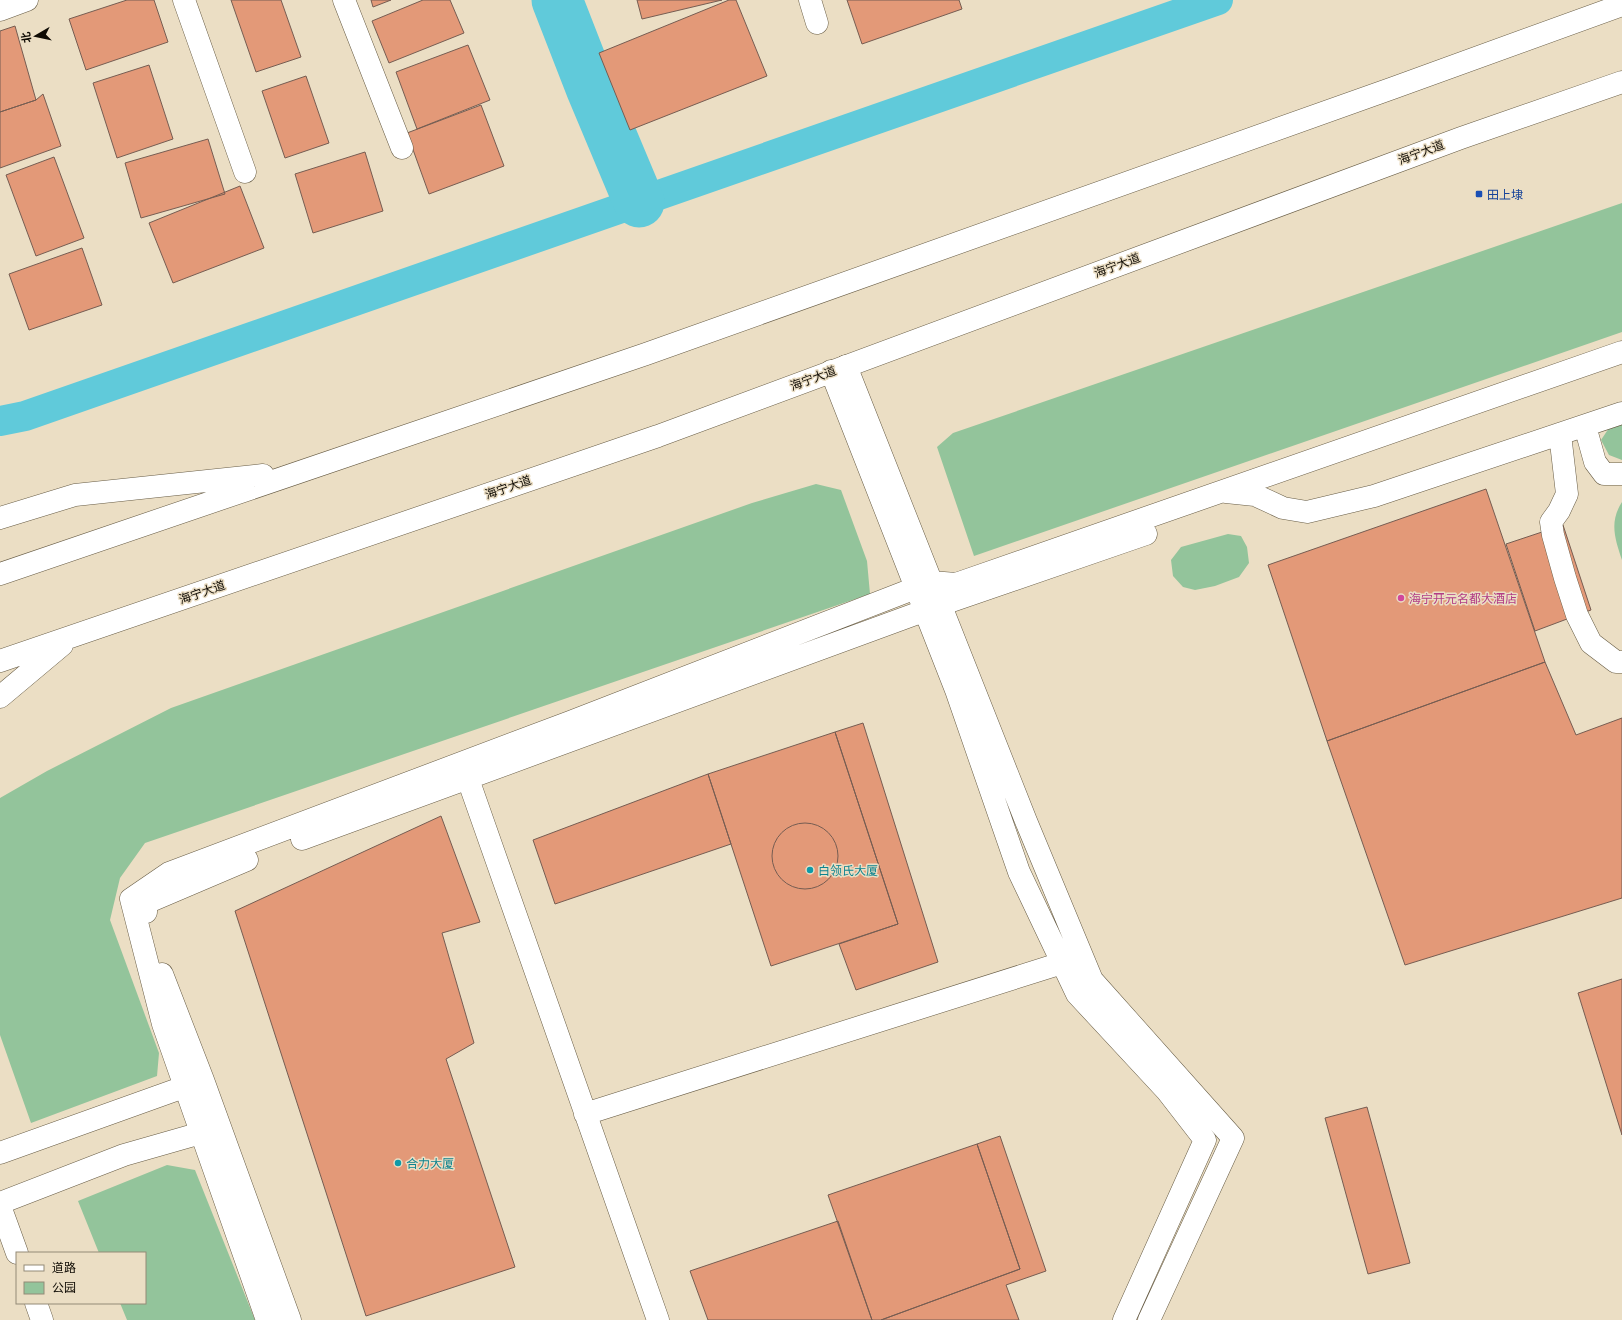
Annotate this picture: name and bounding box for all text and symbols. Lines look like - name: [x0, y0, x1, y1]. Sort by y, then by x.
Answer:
- north arrow: [16, 16, 56, 56]
- text: 北: [18, 31, 34, 44]
- street label: 海宁大道: [1396, 137, 1446, 167]
- place label: 田上埭: [1487, 187, 1523, 202]
- marker: 田上埭: [1474, 189, 1484, 199]
- street label: 海宁大道: [1092, 250, 1142, 280]
- street label: 海宁大道: [788, 363, 838, 393]
- street label: 海宁大道: [483, 472, 533, 502]
- street label: 海宁大道: [177, 577, 227, 607]
- place label: 海宁开元名都大酒店: [1409, 591, 1517, 606]
- marker: 海宁开元名都大酒店: [1396, 593, 1406, 603]
- place label: 白领氏大厦: [818, 863, 878, 878]
- marker: 白领氏大厦: [805, 865, 815, 875]
- place label: 合力大厦: [406, 1156, 454, 1171]
- marker: 合力大厦: [393, 1158, 403, 1168]
- legend: [16, 1252, 146, 1304]
- text: 道路: [52, 1260, 76, 1275]
- text: 公园: [52, 1280, 76, 1295]

